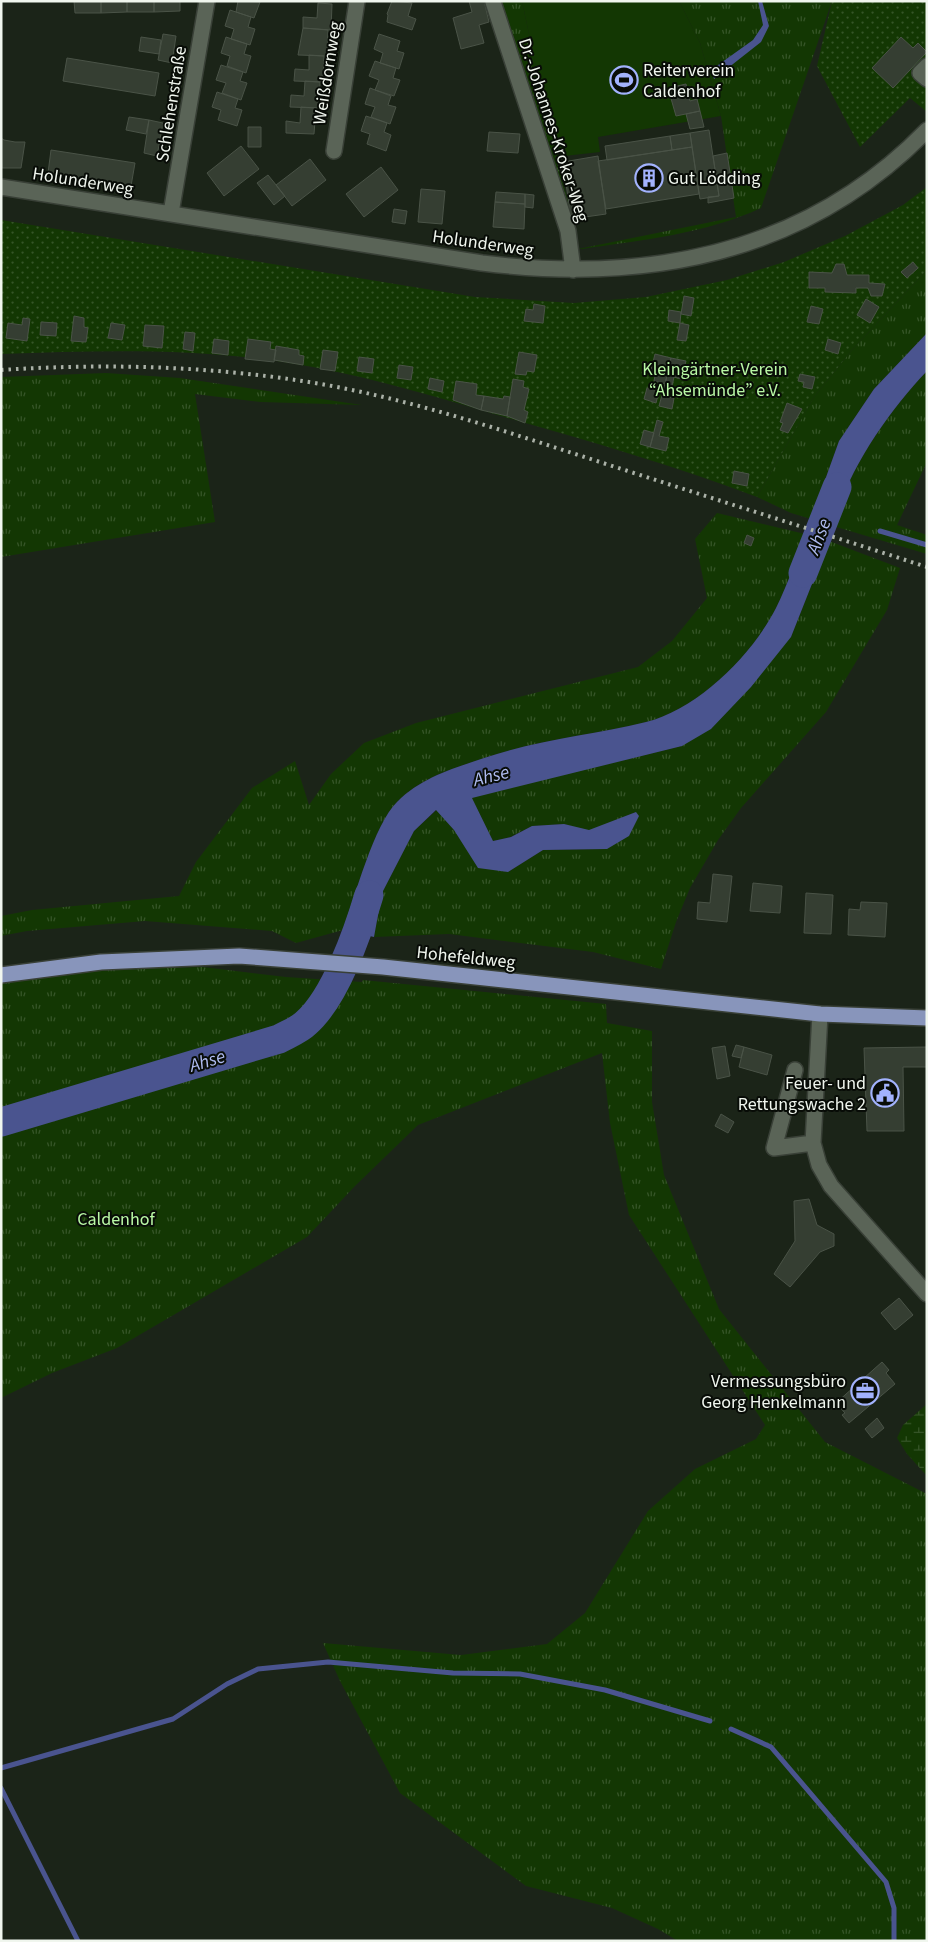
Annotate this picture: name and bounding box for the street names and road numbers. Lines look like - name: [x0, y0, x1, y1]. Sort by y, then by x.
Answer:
- street label: Weißdornweg: [307, 20, 348, 127]
- street label: Dr.-Johannes-Kroker-Weg: [512, 35, 595, 225]
- street label: Schlehenstraße: [150, 44, 193, 164]
- street label: Holunderweg: [31, 161, 135, 202]
- street label: Holunderweg: [431, 224, 535, 263]
- street label: Hohefeldweg: [415, 940, 517, 975]

